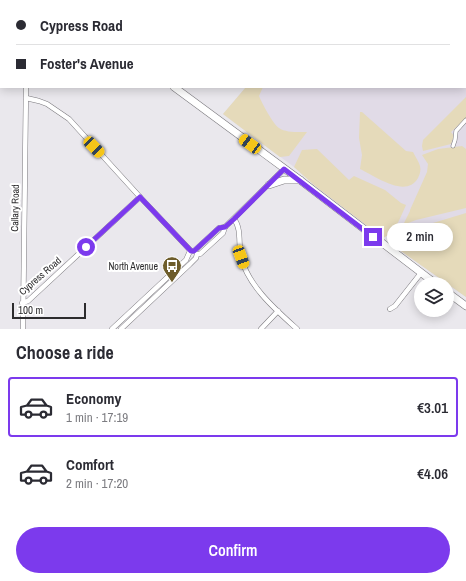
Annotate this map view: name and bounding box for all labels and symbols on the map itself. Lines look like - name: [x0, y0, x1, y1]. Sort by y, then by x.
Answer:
- car: [237, 132, 263, 156]
- car: [81, 134, 107, 160]
- street label: Callary Road: [8, 184, 22, 232]
- callout: 2 min: [387, 223, 453, 251]
- route end: [364, 228, 382, 246]
- route start: [77, 238, 95, 256]
- car: [231, 244, 251, 270]
- street label: Cypress Road: [16, 254, 64, 298]
- bus stop icon: North Avenue: [161, 255, 183, 283]
- place label: North Avenue: [108, 260, 158, 273]
- scale bar: [12, 301, 86, 320]

